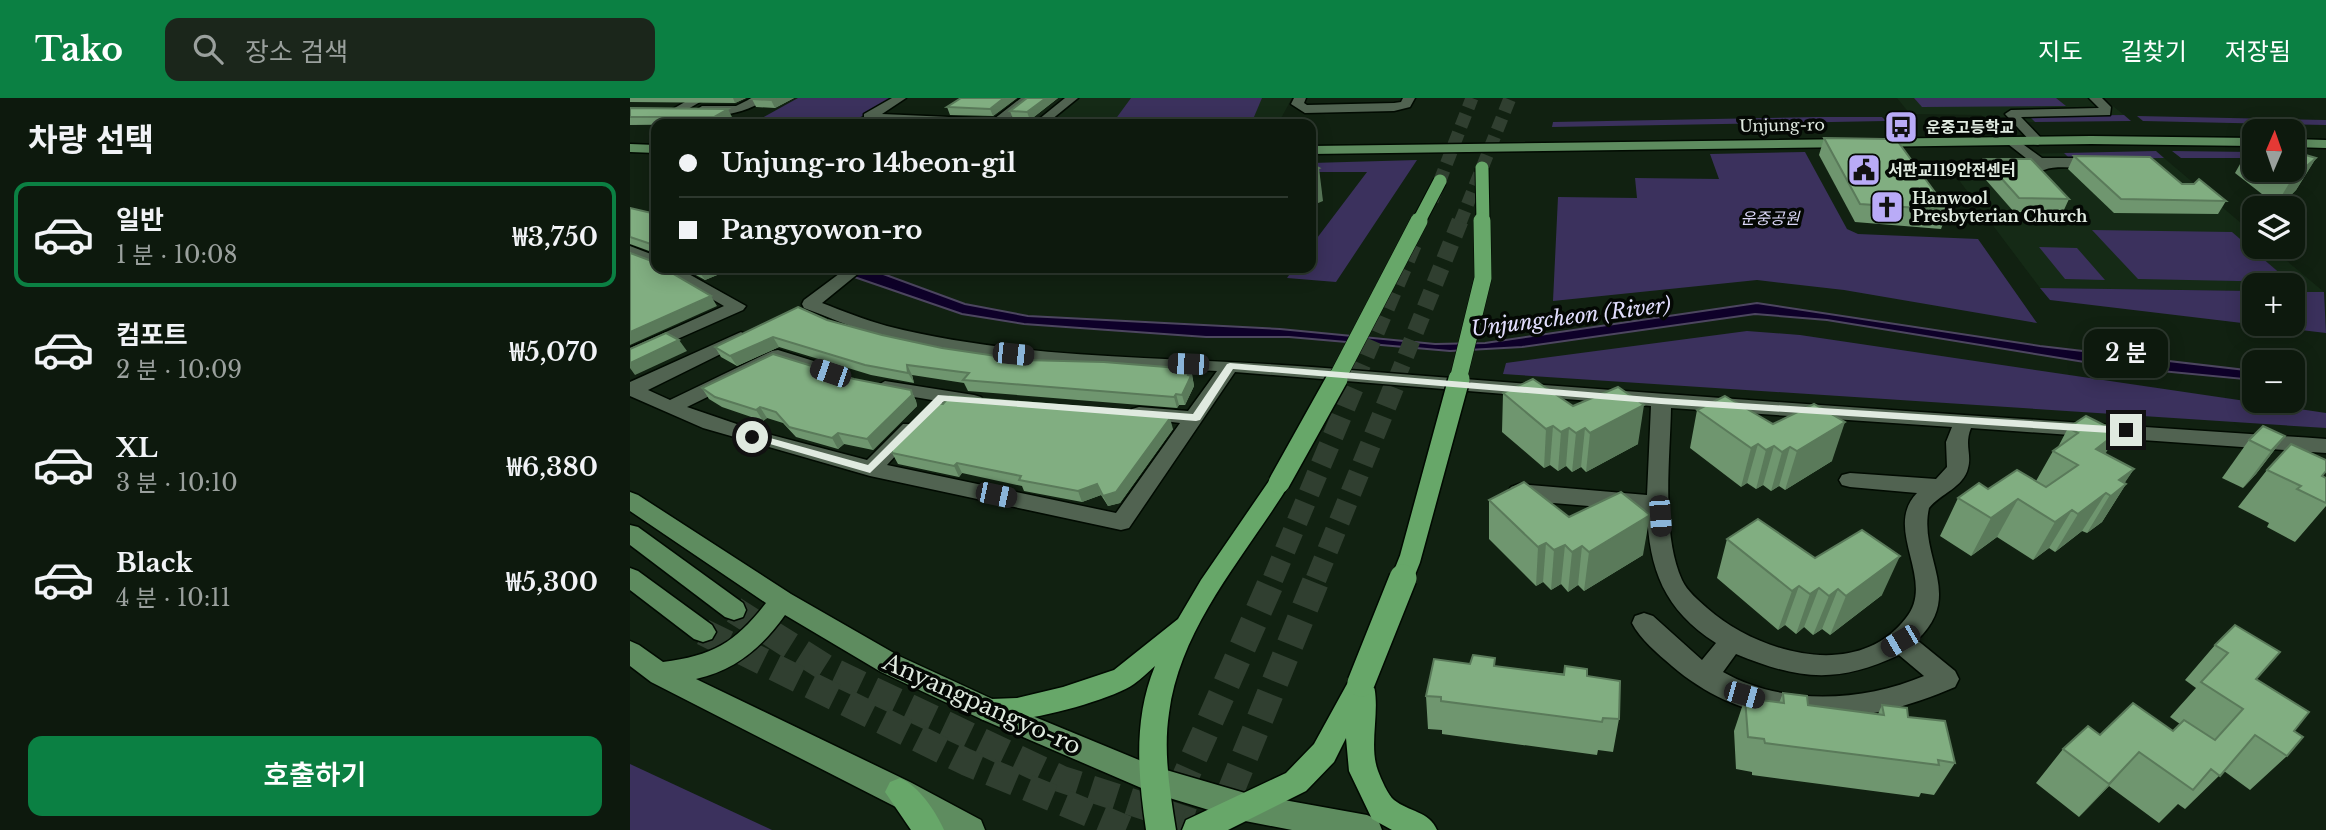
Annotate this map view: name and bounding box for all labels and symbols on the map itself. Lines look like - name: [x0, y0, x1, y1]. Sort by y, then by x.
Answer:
- bus stop icon: 운중고등학교: [1882, 108, 1920, 146]
- street label: Unjung-ro: [1739, 114, 1825, 136]
- place label: 운중고등학교: [1926, 117, 2015, 137]
- north arrow: [2242, 119, 2305, 182]
- public building icon: 서판교119안전센터: [1845, 151, 1883, 189]
- place label: 서판교119안전센터: [1888, 160, 2016, 180]
- church icon: Hanwool Presbyterian Church: [1868, 188, 1906, 226]
- place label: Hanwool Presbyterian Church: [1912, 188, 2088, 226]
- park label: 운중공원: [1741, 208, 1801, 228]
- water label: Unjungcheon (River): [1470, 292, 1672, 342]
- callout: 2 분: [2084, 328, 2168, 378]
- car: [992, 341, 1035, 367]
- car: [1167, 353, 1210, 375]
- car: [807, 356, 854, 390]
- route end: [2110, 414, 2142, 446]
- route start: [736, 421, 768, 453]
- car: [974, 480, 1019, 510]
- car: [1649, 494, 1672, 538]
- car: [1877, 621, 1924, 661]
- street label: Anyangpangyo-ro: [878, 647, 1085, 760]
- car: [1721, 679, 1768, 711]

